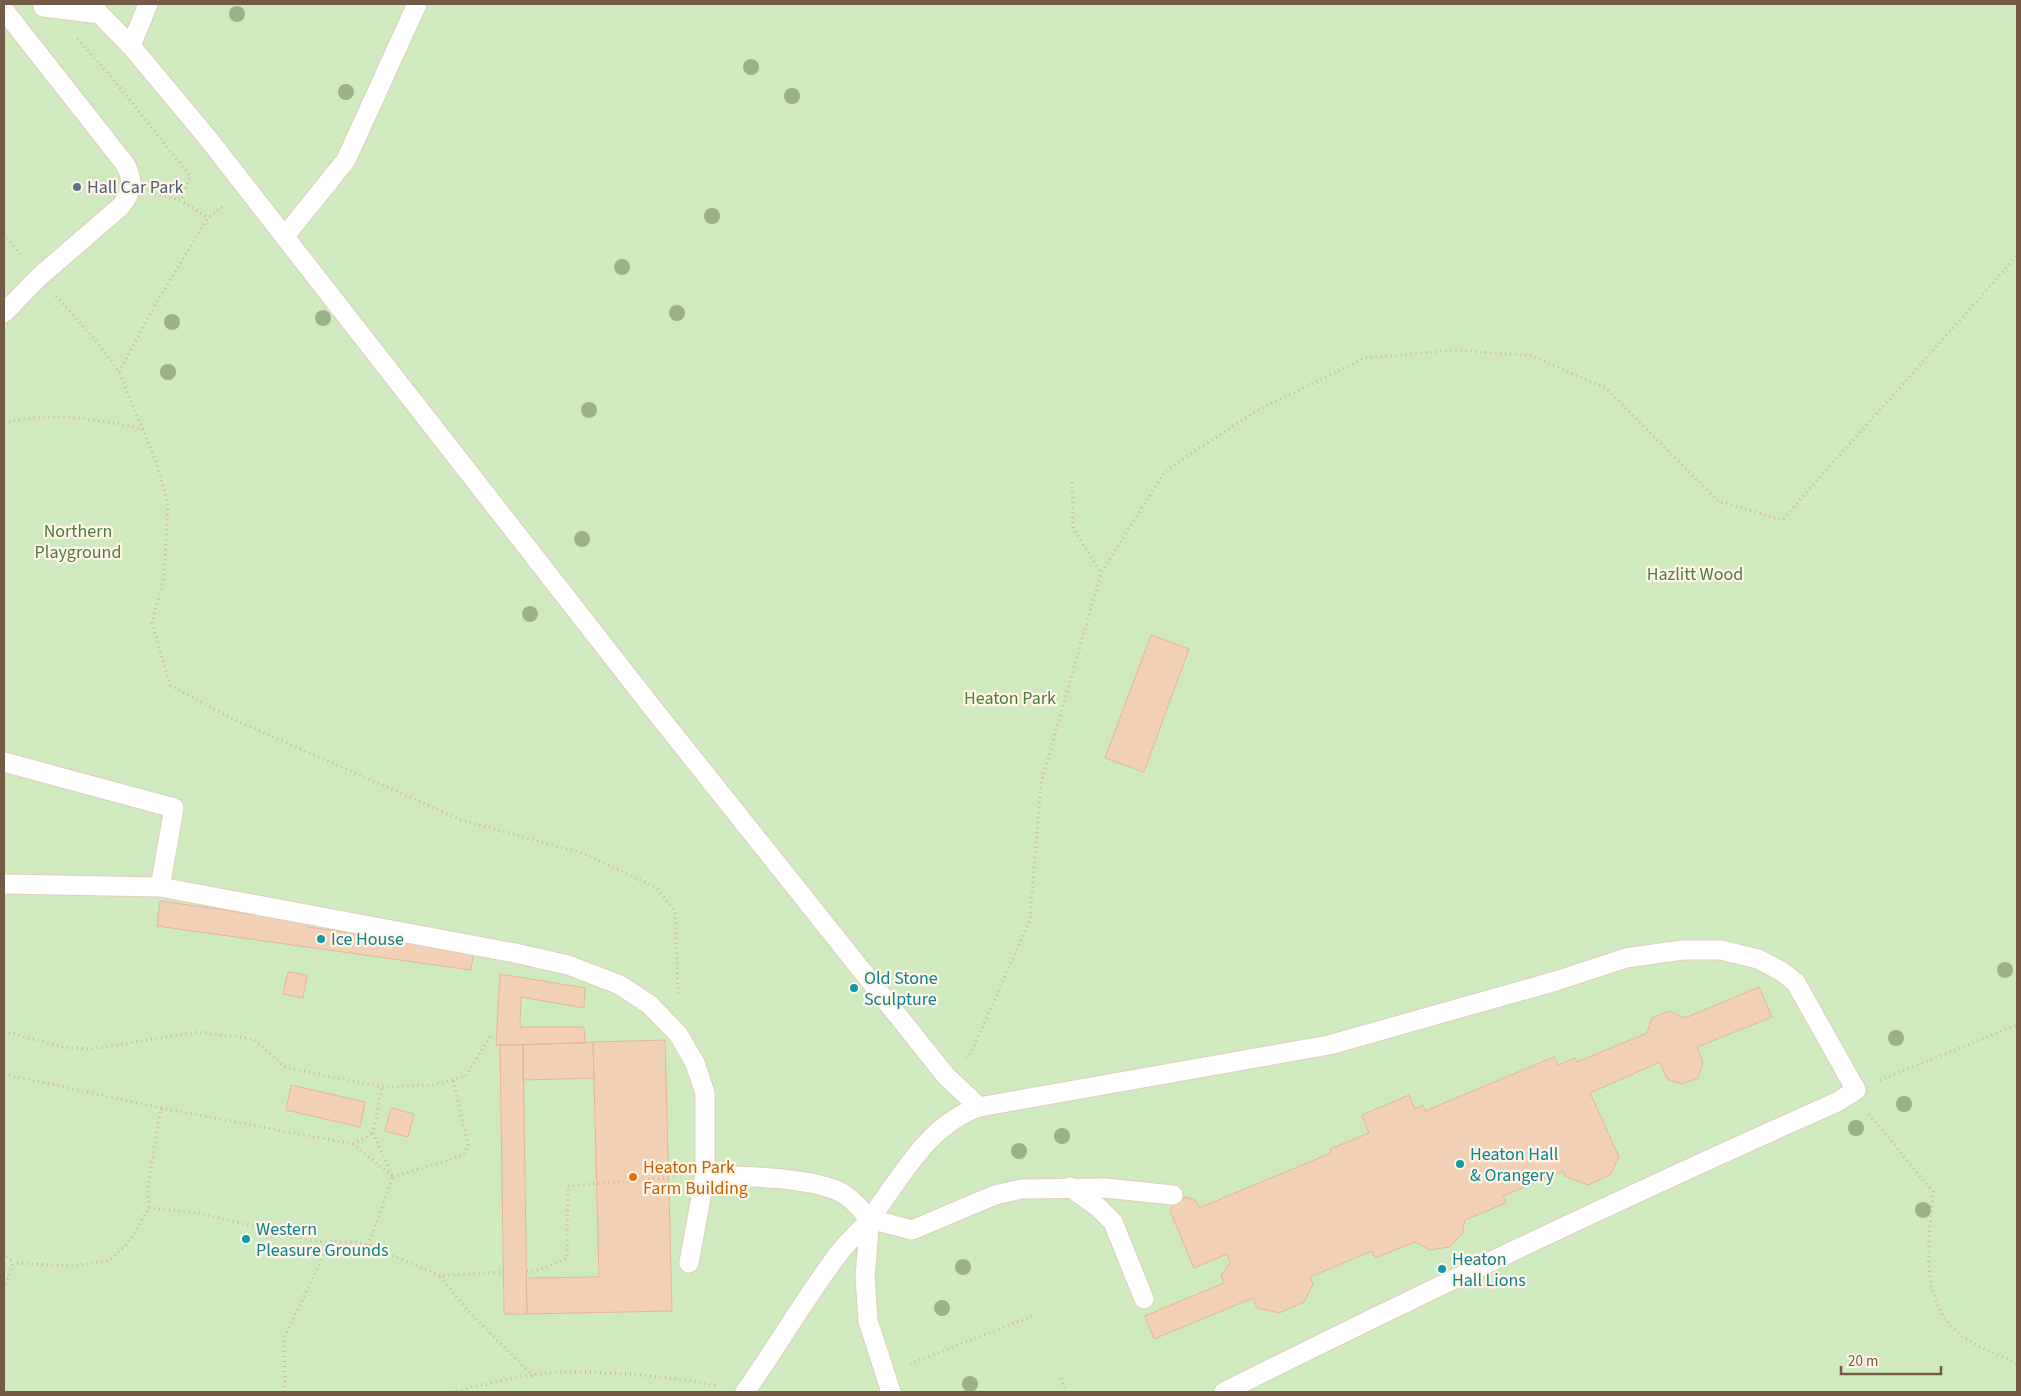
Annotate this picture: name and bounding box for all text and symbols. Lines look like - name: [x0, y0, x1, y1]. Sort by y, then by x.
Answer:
- place label: Hall Car Park: [87, 175, 184, 200]
- marker: Hall Car Park: [71, 181, 83, 193]
- park label: Northern Playground: [35, 519, 121, 565]
- park label: Hazlitt Wood: [1647, 562, 1743, 587]
- park label: Heaton Park: [964, 686, 1056, 711]
- place label: Ice House: [331, 927, 404, 952]
- marker: Ice House: [315, 933, 327, 945]
- place label: Old Stone Sculpture: [864, 966, 938, 1012]
- marker: Old Stone Sculpture: [848, 982, 860, 994]
- place label: Heaton Hall & Orangery: [1470, 1142, 1558, 1188]
- place label: Heaton Park Farm Building: [643, 1155, 748, 1201]
- marker: Heaton Hall & Orangery: [1454, 1158, 1466, 1170]
- marker: Heaton Park Farm Building: [627, 1171, 639, 1183]
- place label: Western Pleasure Grounds: [256, 1217, 389, 1263]
- marker: Western Pleasure Grounds: [240, 1233, 252, 1245]
- place label: Heaton Hall Lions: [1452, 1247, 1526, 1293]
- marker: Heaton Hall Lions: [1436, 1263, 1448, 1275]
- scale bar: [1841, 1344, 1941, 1376]
- text: 20 m: [1848, 1351, 1878, 1372]

